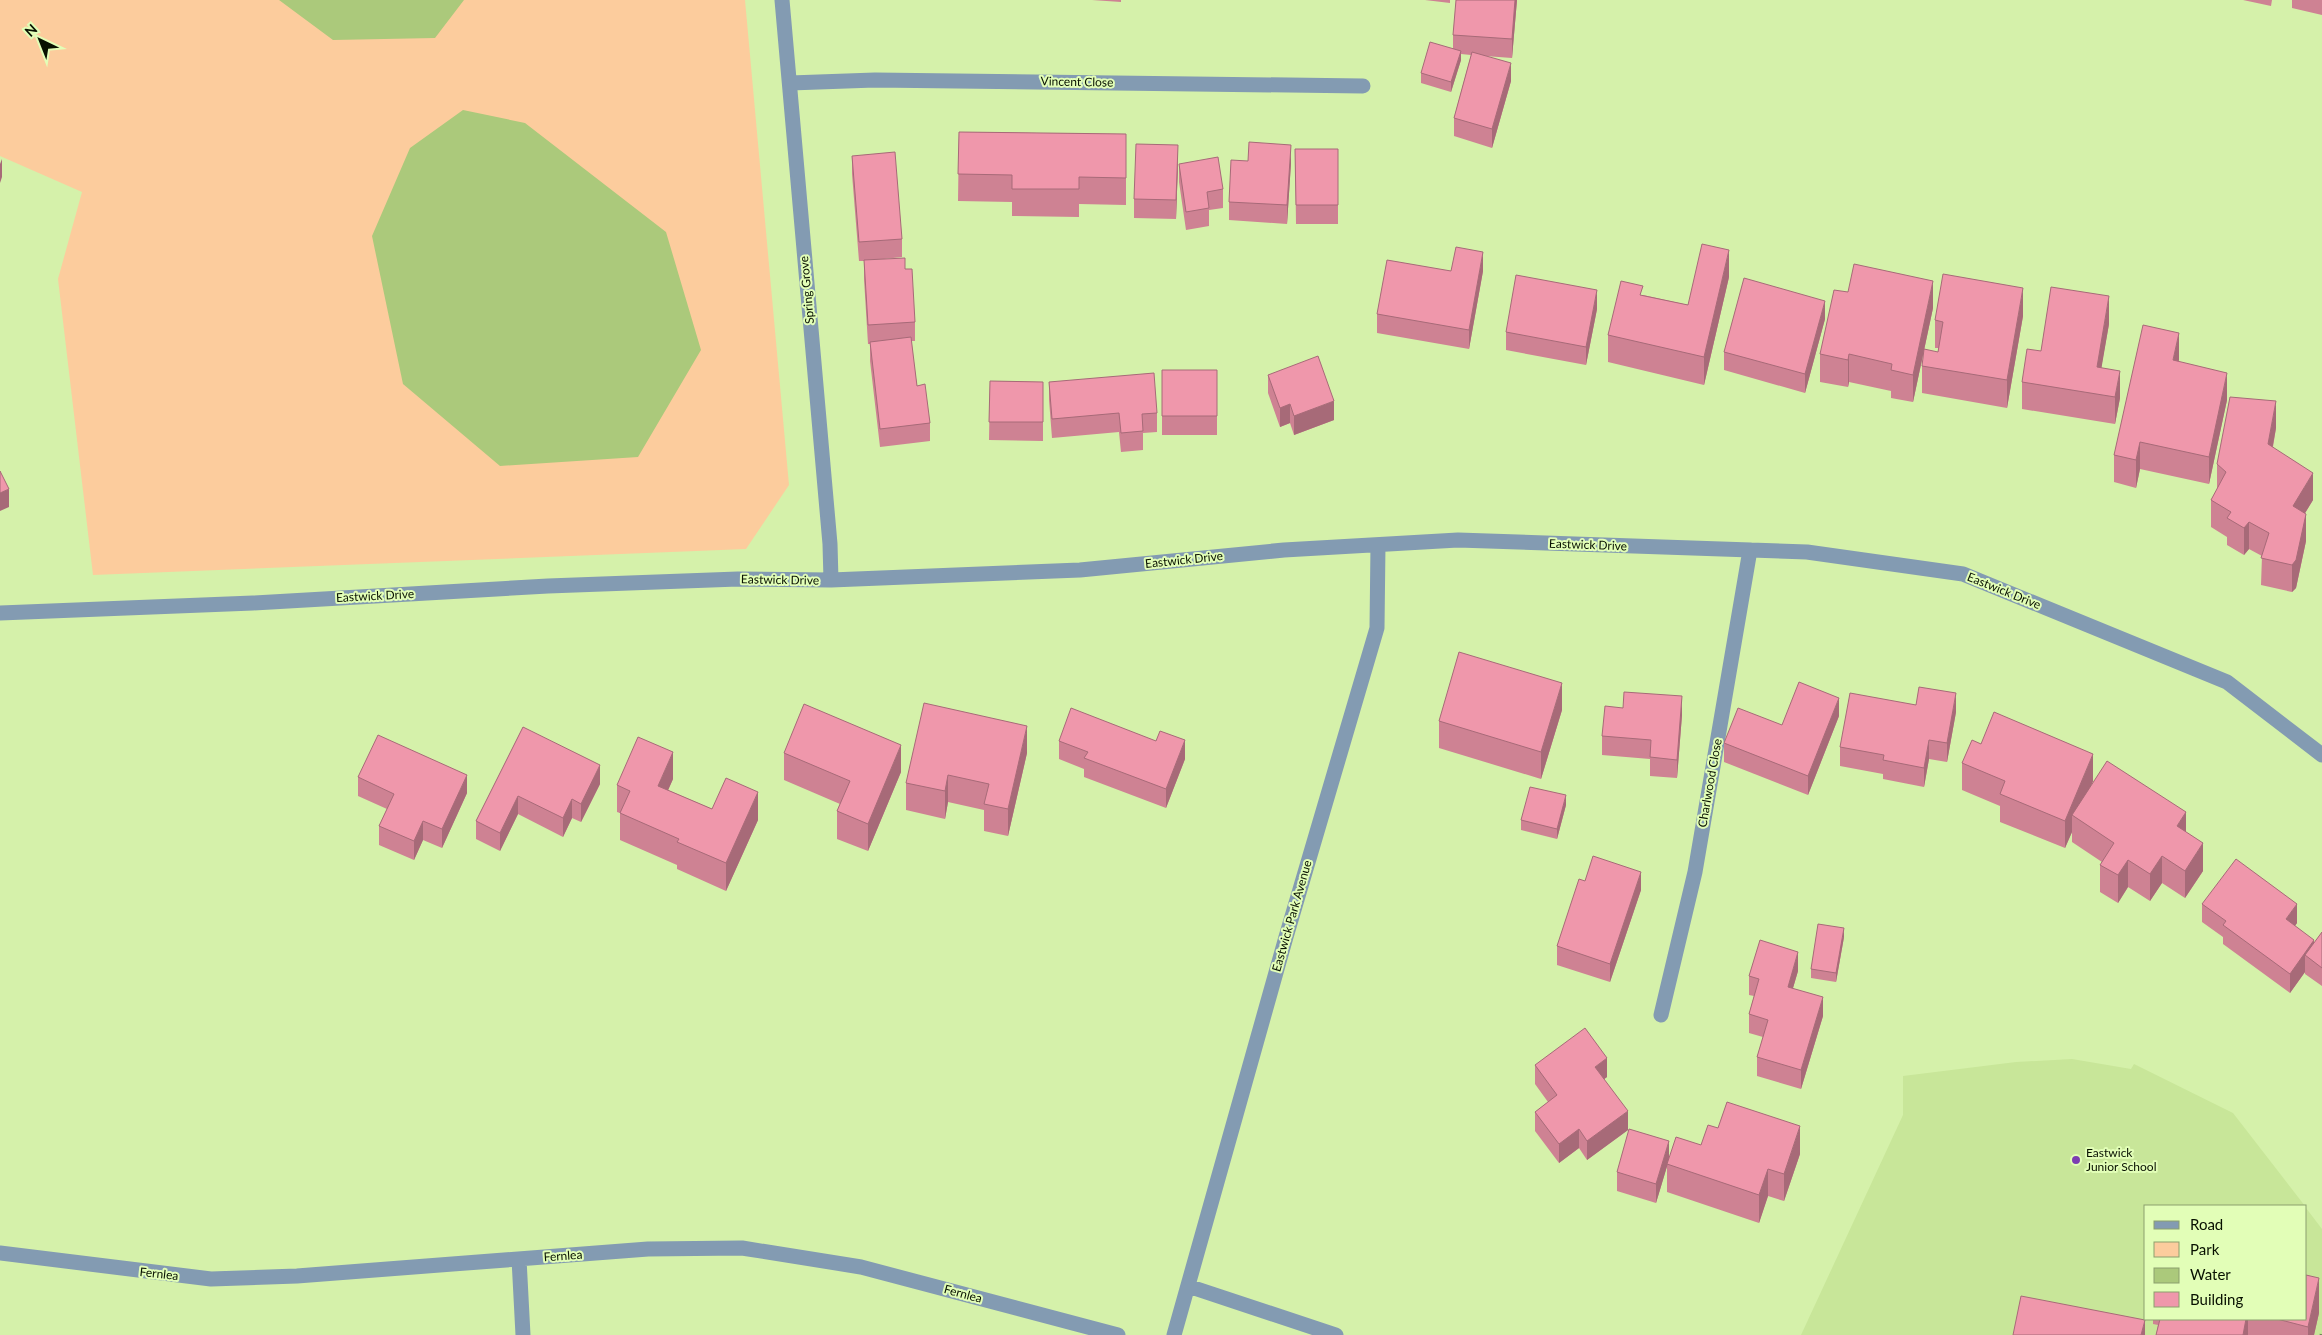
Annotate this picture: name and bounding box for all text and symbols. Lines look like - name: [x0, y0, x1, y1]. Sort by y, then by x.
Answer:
- north arrow: [15, 15, 65, 65]
- text: N: [21, 20, 41, 40]
- street label: Vincent Close: [1040, 73, 1114, 90]
- street label: Spring Grove: [796, 255, 817, 325]
- street label: Eastwick Drive: [1549, 536, 1627, 553]
- street label: Eastwick Drive: [1144, 548, 1224, 571]
- street label: Eastwick Drive: [1965, 569, 2043, 612]
- street label: Eastwick Drive: [741, 571, 819, 588]
- street label: Eastwick Drive: [336, 586, 414, 605]
- street label: Charlwood Close: [1694, 737, 1725, 828]
- street label: Eastwick Park Avenue: [1268, 858, 1315, 973]
- place label: Eastwick Junior School: [2086, 1145, 2157, 1174]
- marker: Eastwick Junior School: [2070, 1154, 2082, 1166]
- legend: [2144, 1205, 2307, 1320]
- text: Road: [2190, 1215, 2223, 1233]
- text: Park: [2190, 1240, 2220, 1258]
- street label: Fernlea: [543, 1247, 583, 1264]
- street label: Fernlea: [139, 1264, 179, 1283]
- text: Water: [2190, 1265, 2231, 1283]
- street label: Fernlea: [942, 1281, 984, 1306]
- text: Building: [2190, 1290, 2243, 1308]

